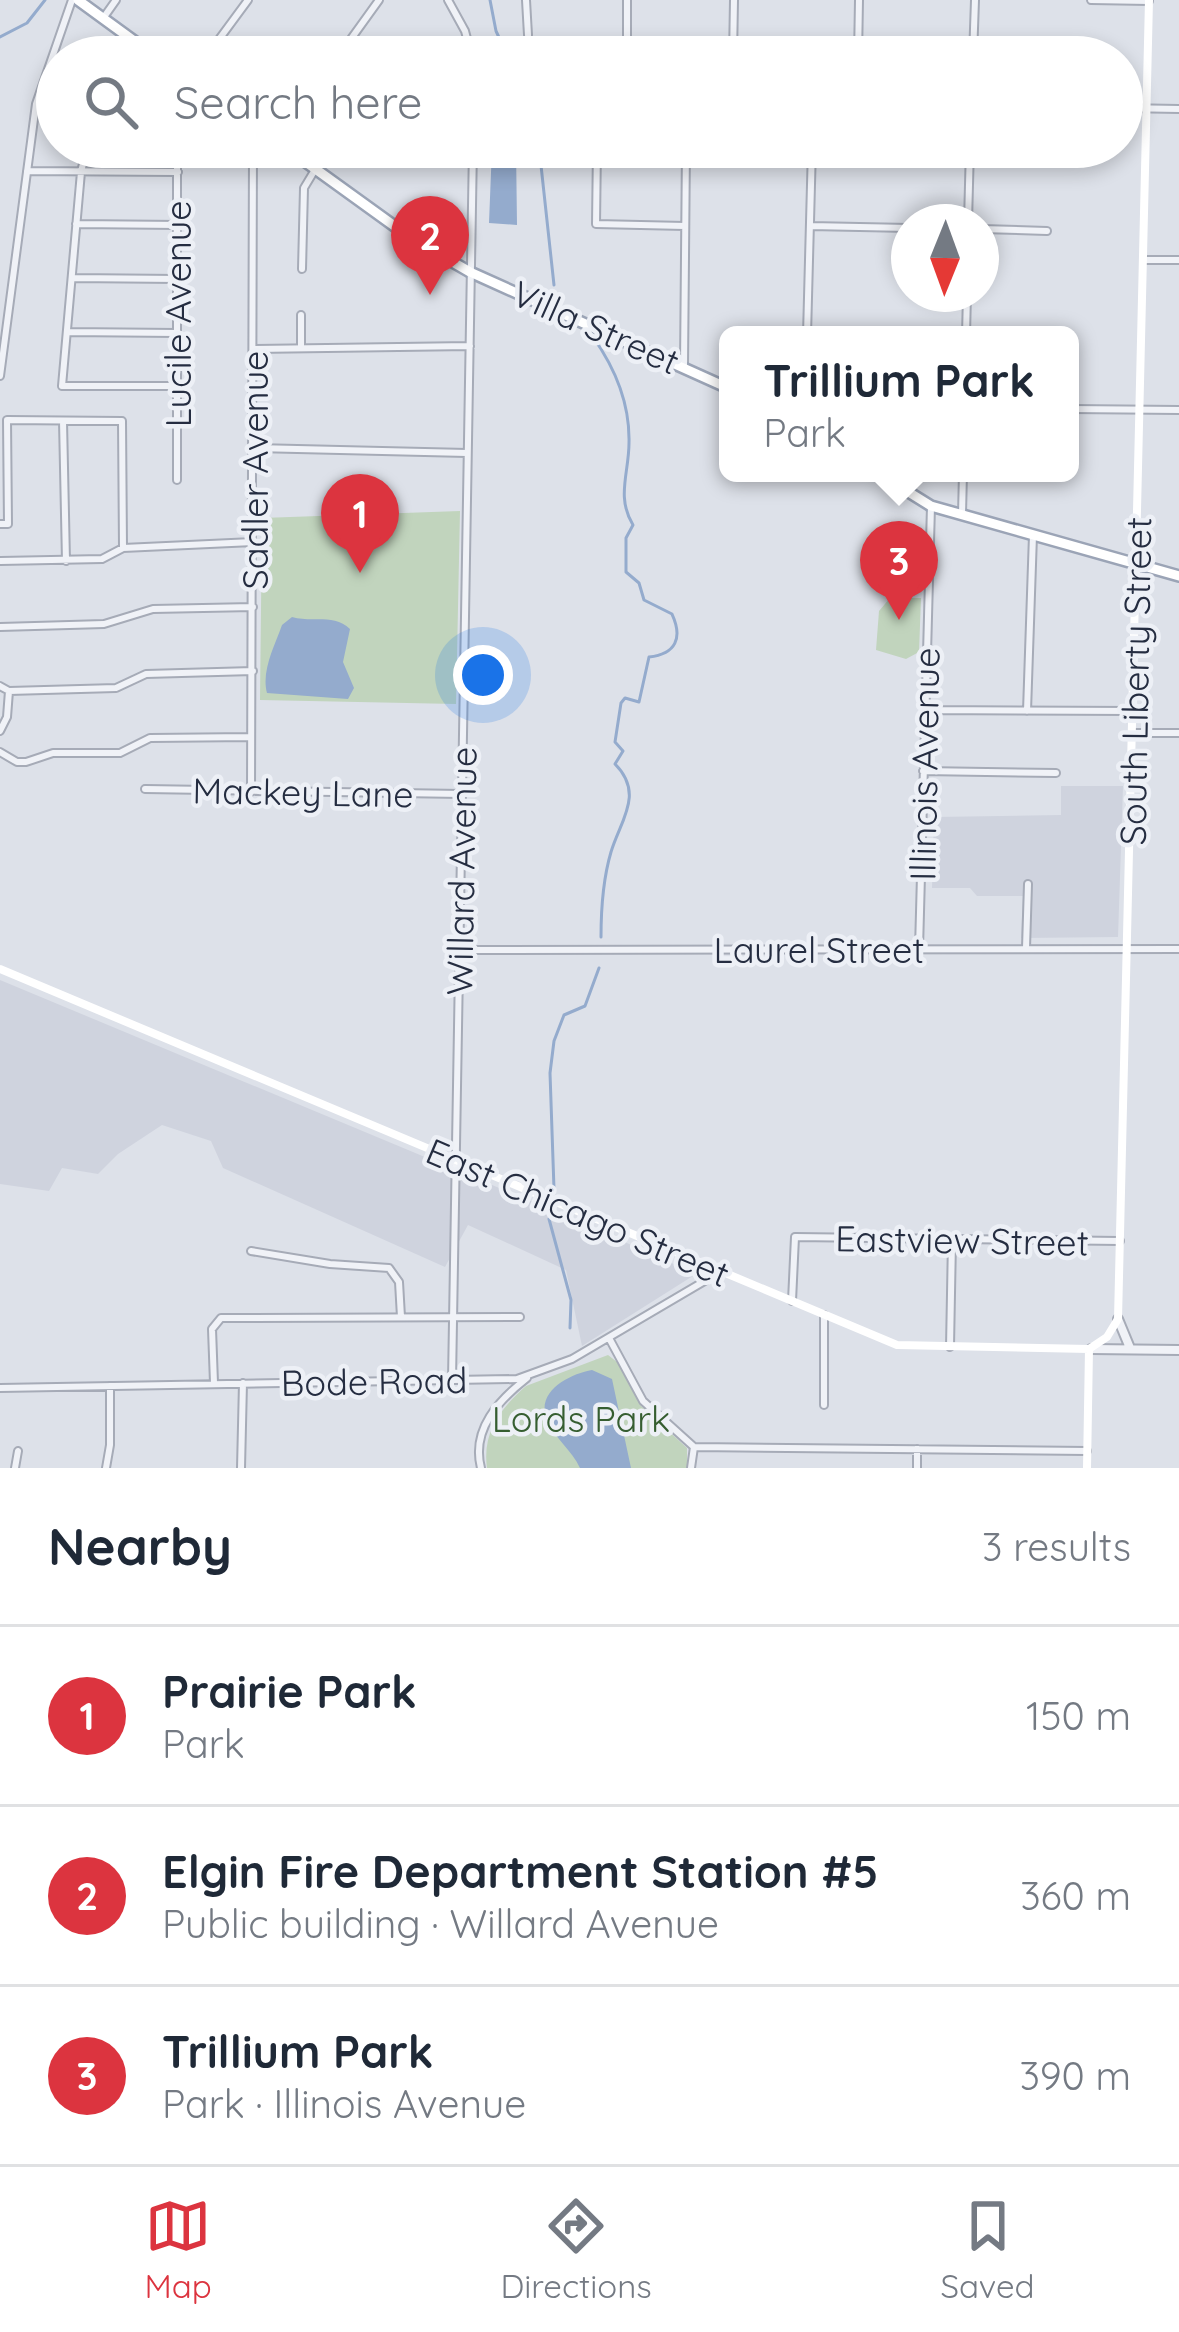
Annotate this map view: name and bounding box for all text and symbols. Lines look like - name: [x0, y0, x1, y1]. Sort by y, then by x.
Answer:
- search box: [36, 36, 1143, 168]
- icon: search: [78, 69, 144, 135]
- text: Search here: [174, 74, 422, 130]
- pin: 2: [391, 196, 469, 295]
- street label: Lucile Avenue: [155, 200, 200, 428]
- north arrow: [891, 204, 999, 312]
- street label: Villa Street: [505, 270, 687, 384]
- popup: [719, 326, 1079, 482]
- street label: Sadler Avenue: [232, 351, 277, 589]
- text: Trillium Park: [763, 352, 1035, 408]
- text: Park: [763, 408, 846, 457]
- pin: 1: [321, 474, 399, 573]
- street label: South Liberty Street: [1110, 516, 1160, 846]
- pin: 3: [860, 521, 938, 620]
- your location: [453, 645, 513, 705]
- street label: Illinois Avenue: [899, 647, 949, 881]
- street label: Willard Avenue: [436, 746, 486, 996]
- street label: Mackey Lane: [192, 768, 414, 816]
- street label: Laurel Street: [714, 927, 925, 972]
- street label: East Chicago Street: [420, 1128, 736, 1296]
- street label: Eastview Street: [835, 1215, 1089, 1265]
- street label: Bode Road: [280, 1357, 468, 1405]
- park label: Lords Park: [492, 1396, 670, 1441]
- text: Nearby: [48, 1514, 232, 1578]
- text: 3 results: [982, 1522, 1131, 1571]
- text: Prairie Park: [162, 1663, 417, 1719]
- text: 1: [79, 1691, 95, 1740]
- text: 150 m: [1026, 1691, 1131, 1740]
- text: Park: [162, 1719, 245, 1768]
- text: Elgin Fire Department Station #5: [162, 1843, 878, 1899]
- text: 2: [76, 1871, 98, 1920]
- text: 360 m: [1020, 1871, 1131, 1920]
- text: Public building · Willard Avenue: [162, 1899, 719, 1948]
- text: Trillium Park: [162, 2023, 433, 2079]
- text: 3: [77, 2051, 97, 2100]
- text: 390 m: [1019, 2051, 1131, 2100]
- text: Park · Illinois Avenue: [162, 2079, 526, 2128]
- tab: Map: [144, 2193, 212, 2306]
- tab: Directions: [500, 2193, 652, 2306]
- tab: Saved: [941, 2193, 1035, 2306]

